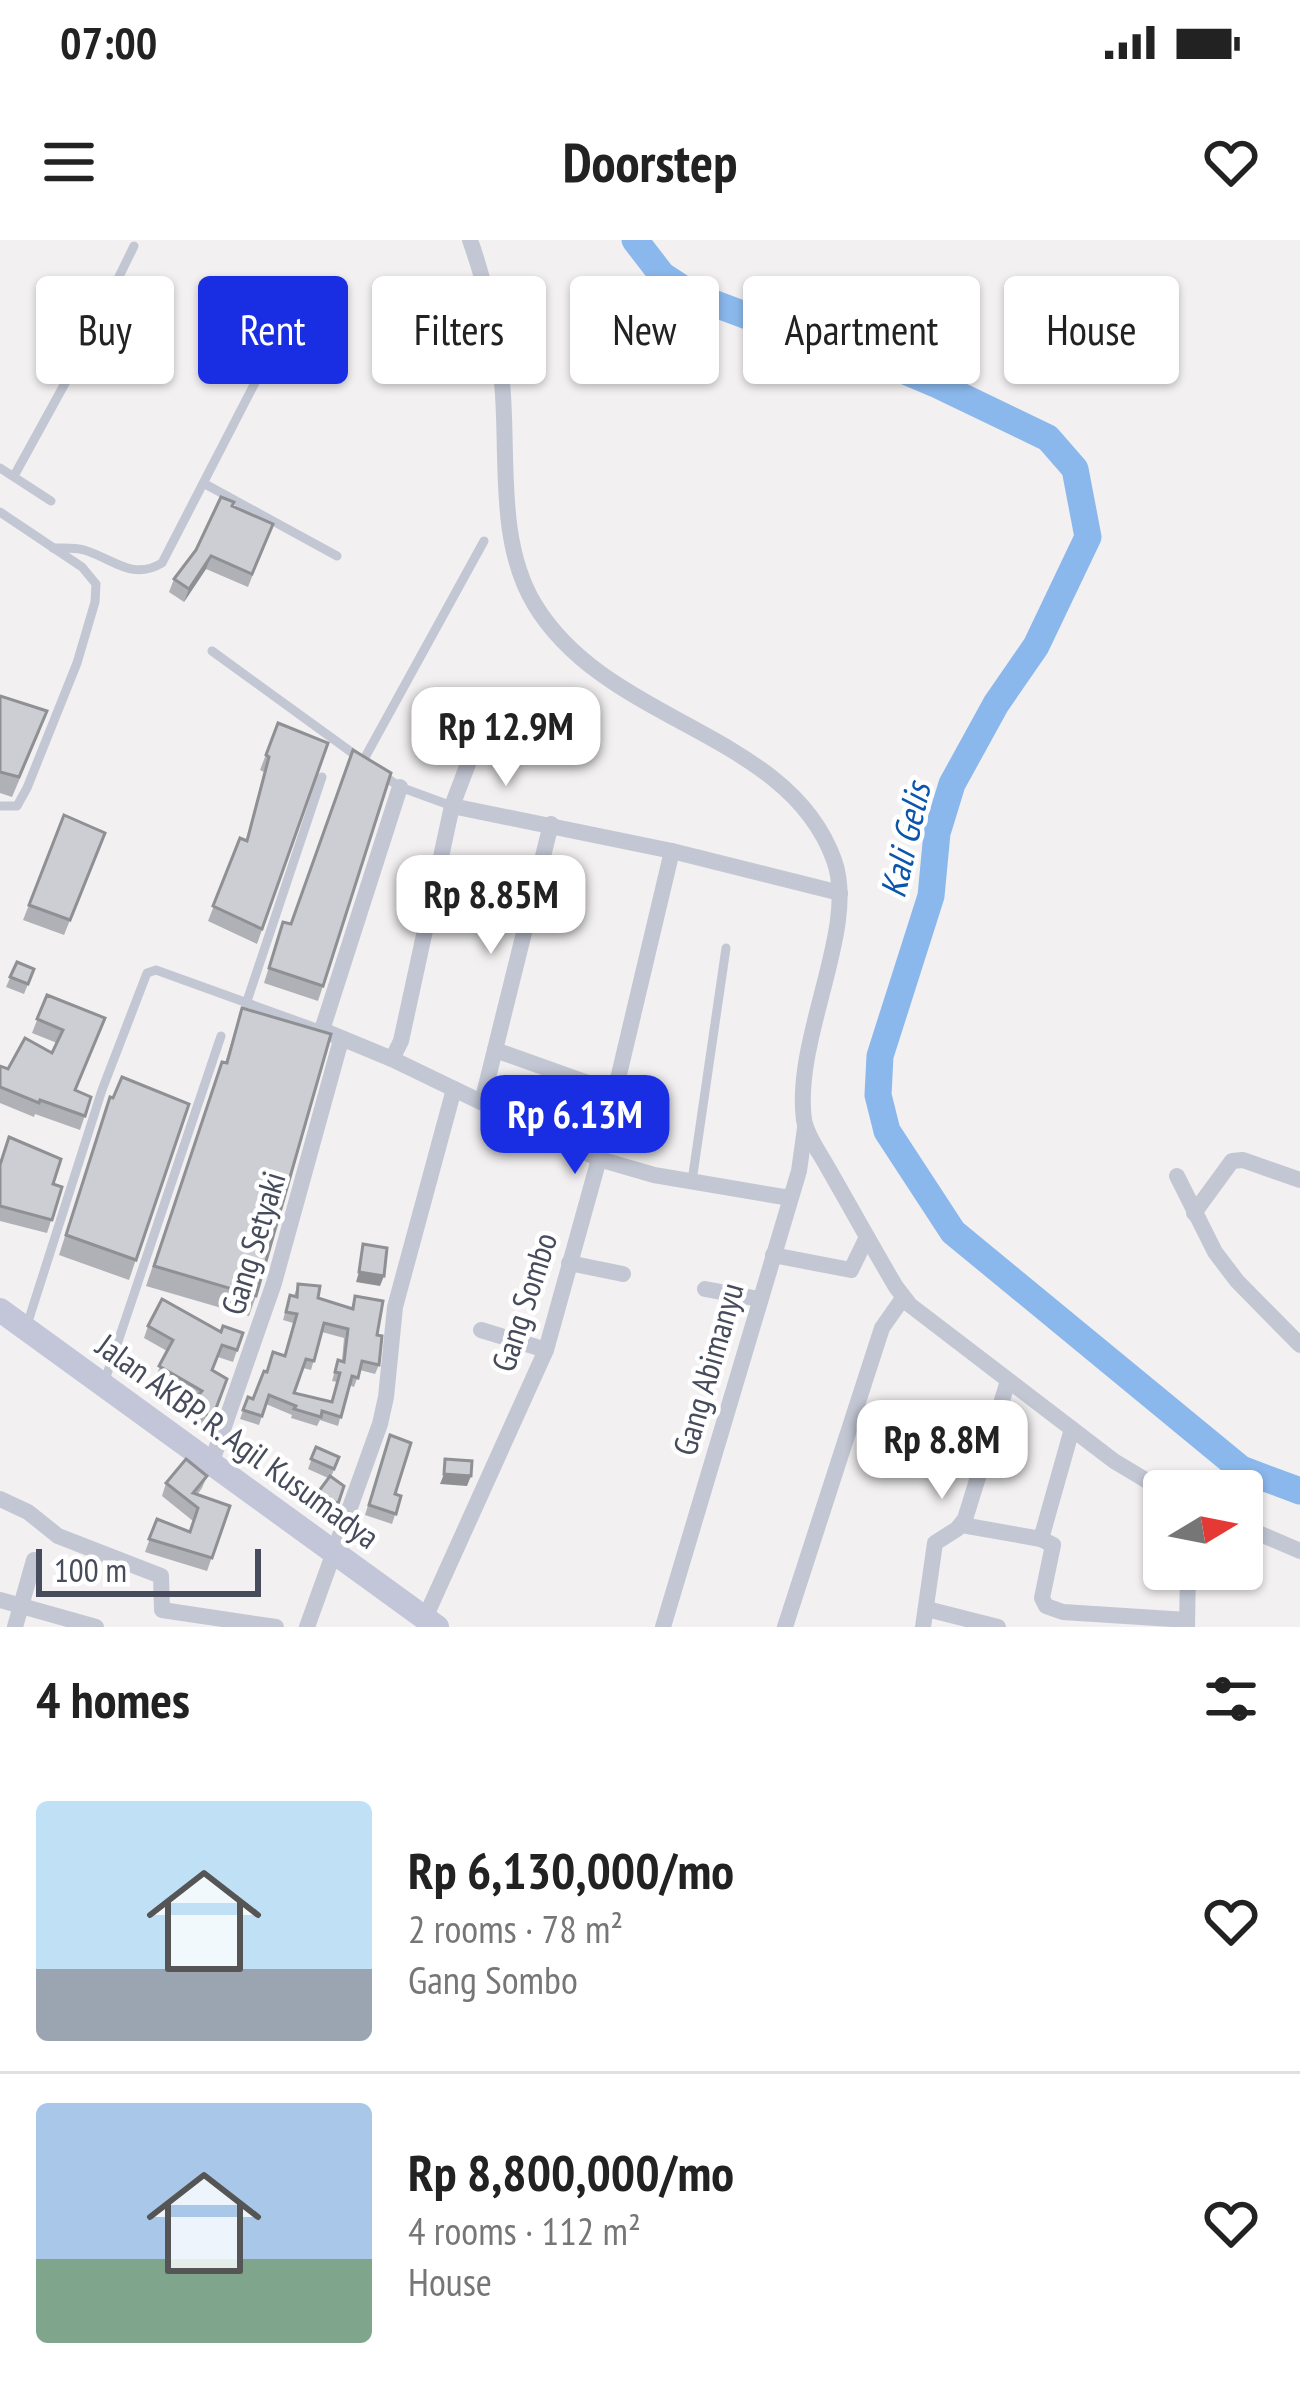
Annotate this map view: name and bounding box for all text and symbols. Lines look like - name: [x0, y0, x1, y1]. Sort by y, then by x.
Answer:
- text: 07:00: [60, 13, 157, 71]
- text: Doorstep: [563, 127, 737, 197]
- icon: menu: [36, 129, 102, 195]
- icon: heart: [1198, 129, 1264, 195]
- chip: Buy: [36, 276, 174, 384]
- chip: Rent: [198, 276, 348, 384]
- chip: Filters: [372, 276, 546, 384]
- chip: New: [570, 276, 719, 384]
- chip: Apartment: [743, 276, 980, 384]
- chip: House: [1004, 276, 1179, 384]
- pin: Rp 12.9M: [382, 687, 630, 789]
- text: Rp 12.9M: [438, 700, 574, 751]
- water label: Kali Gelis: [869, 774, 941, 902]
- pin: Rp 8.85M: [367, 855, 615, 957]
- text: Rp 8.85M: [423, 868, 559, 919]
- pin: Rp 6.13M: [451, 1075, 699, 1177]
- text: Rp 6.13M: [507, 1088, 643, 1139]
- street label: Gang Setyaki: [210, 1166, 295, 1320]
- street label: Gang Sombo: [481, 1227, 566, 1377]
- street label: Gang Abimanyu: [662, 1278, 753, 1460]
- street label: Jalan AKBP. R. Agil Kusumadya: [88, 1323, 388, 1558]
- pin: Rp 8.8M: [831, 1400, 1053, 1502]
- text: Rp 8.8M: [884, 1413, 1000, 1464]
- north arrow: [1143, 1470, 1263, 1590]
- map controls: [1143, 1470, 1263, 1590]
- scale bar: [36, 1543, 261, 1596]
- text: 100 m: [54, 1548, 127, 1591]
- text: 4 homes: [36, 1666, 190, 1732]
- icon: filters: [1198, 1666, 1264, 1732]
- text: Rp 6,130,000/mo: [408, 1837, 734, 1903]
- icon: home: [132, 1849, 276, 1993]
- icon: heart: [1198, 1888, 1264, 1954]
- text: 2 rooms · 78 m²: [408, 1903, 623, 1954]
- text: Gang Sombo: [408, 1954, 578, 2005]
- text: Rp 8,800,000/mo: [408, 2139, 734, 2205]
- icon: home: [132, 2151, 276, 2295]
- icon: heart: [1198, 2190, 1264, 2256]
- text: 4 rooms · 112 m²: [408, 2205, 641, 2256]
- text: House: [408, 2256, 492, 2307]

